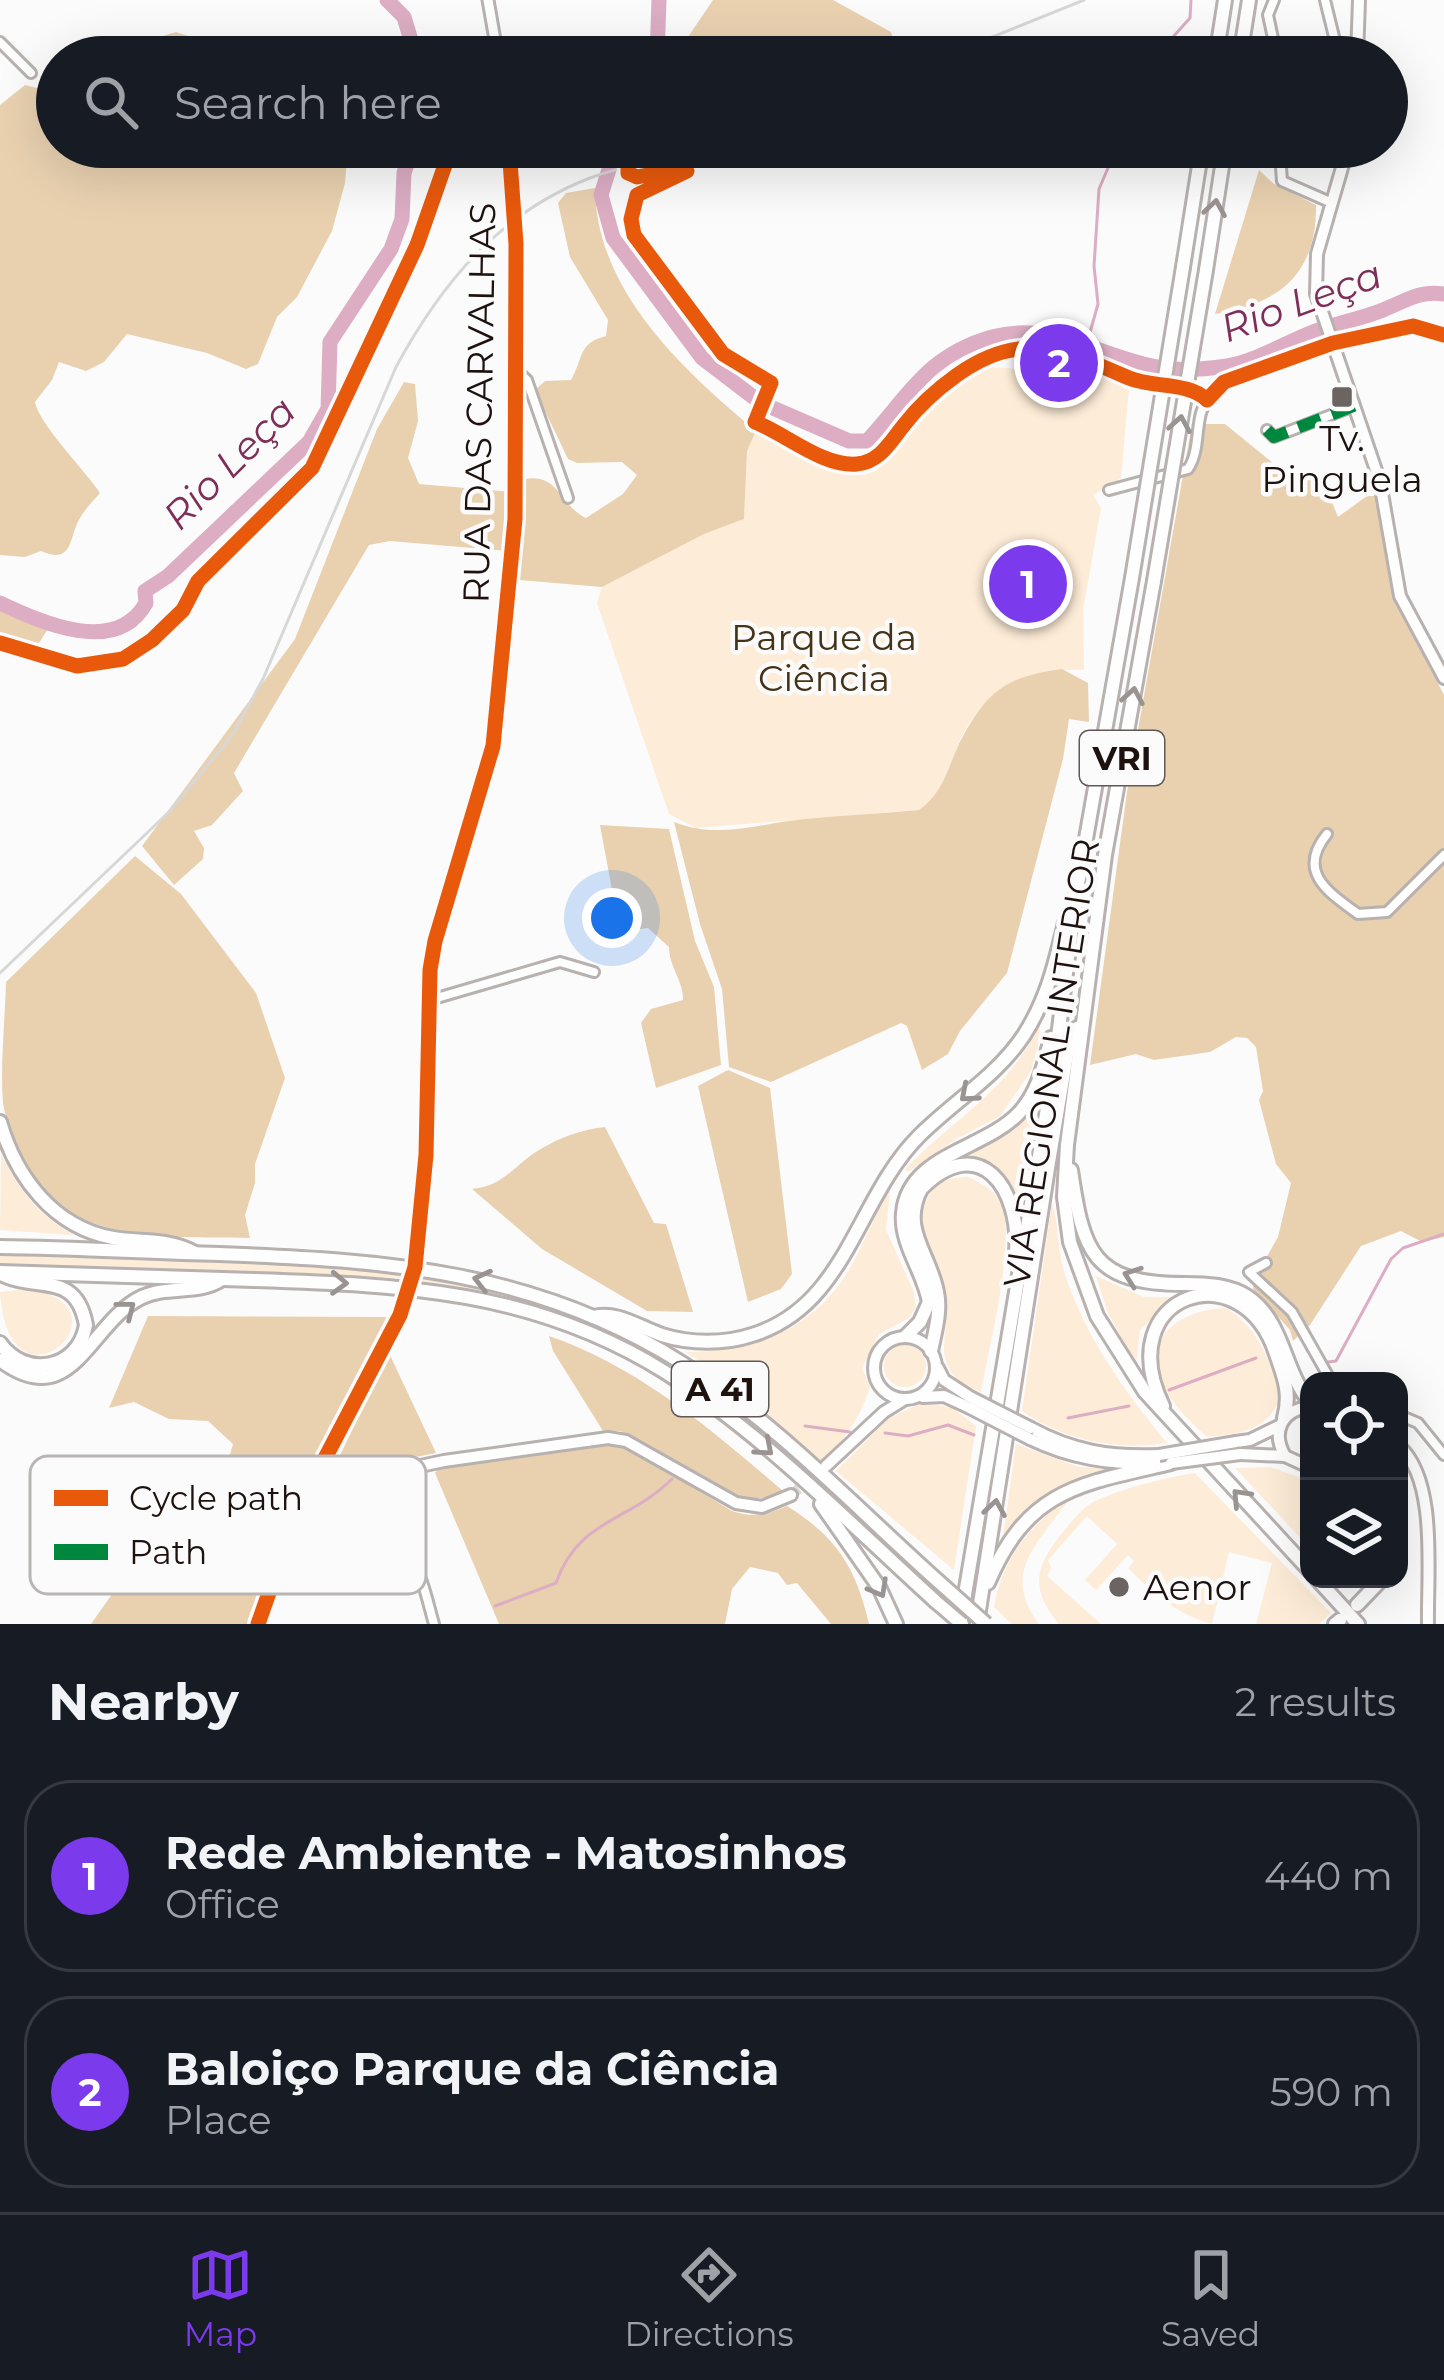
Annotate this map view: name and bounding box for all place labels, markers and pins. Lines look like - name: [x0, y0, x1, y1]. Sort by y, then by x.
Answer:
- pin: 2: [1020, 318, 1098, 408]
- marker: Tv. Pinguela: [1329, 384, 1355, 410]
- place label: Tv. Pinguela: [1261, 416, 1423, 501]
- pin: 1: [989, 539, 1067, 629]
- place label: Aenor: [1143, 1565, 1252, 1609]
- marker: Aenor: [1106, 1574, 1132, 1600]

